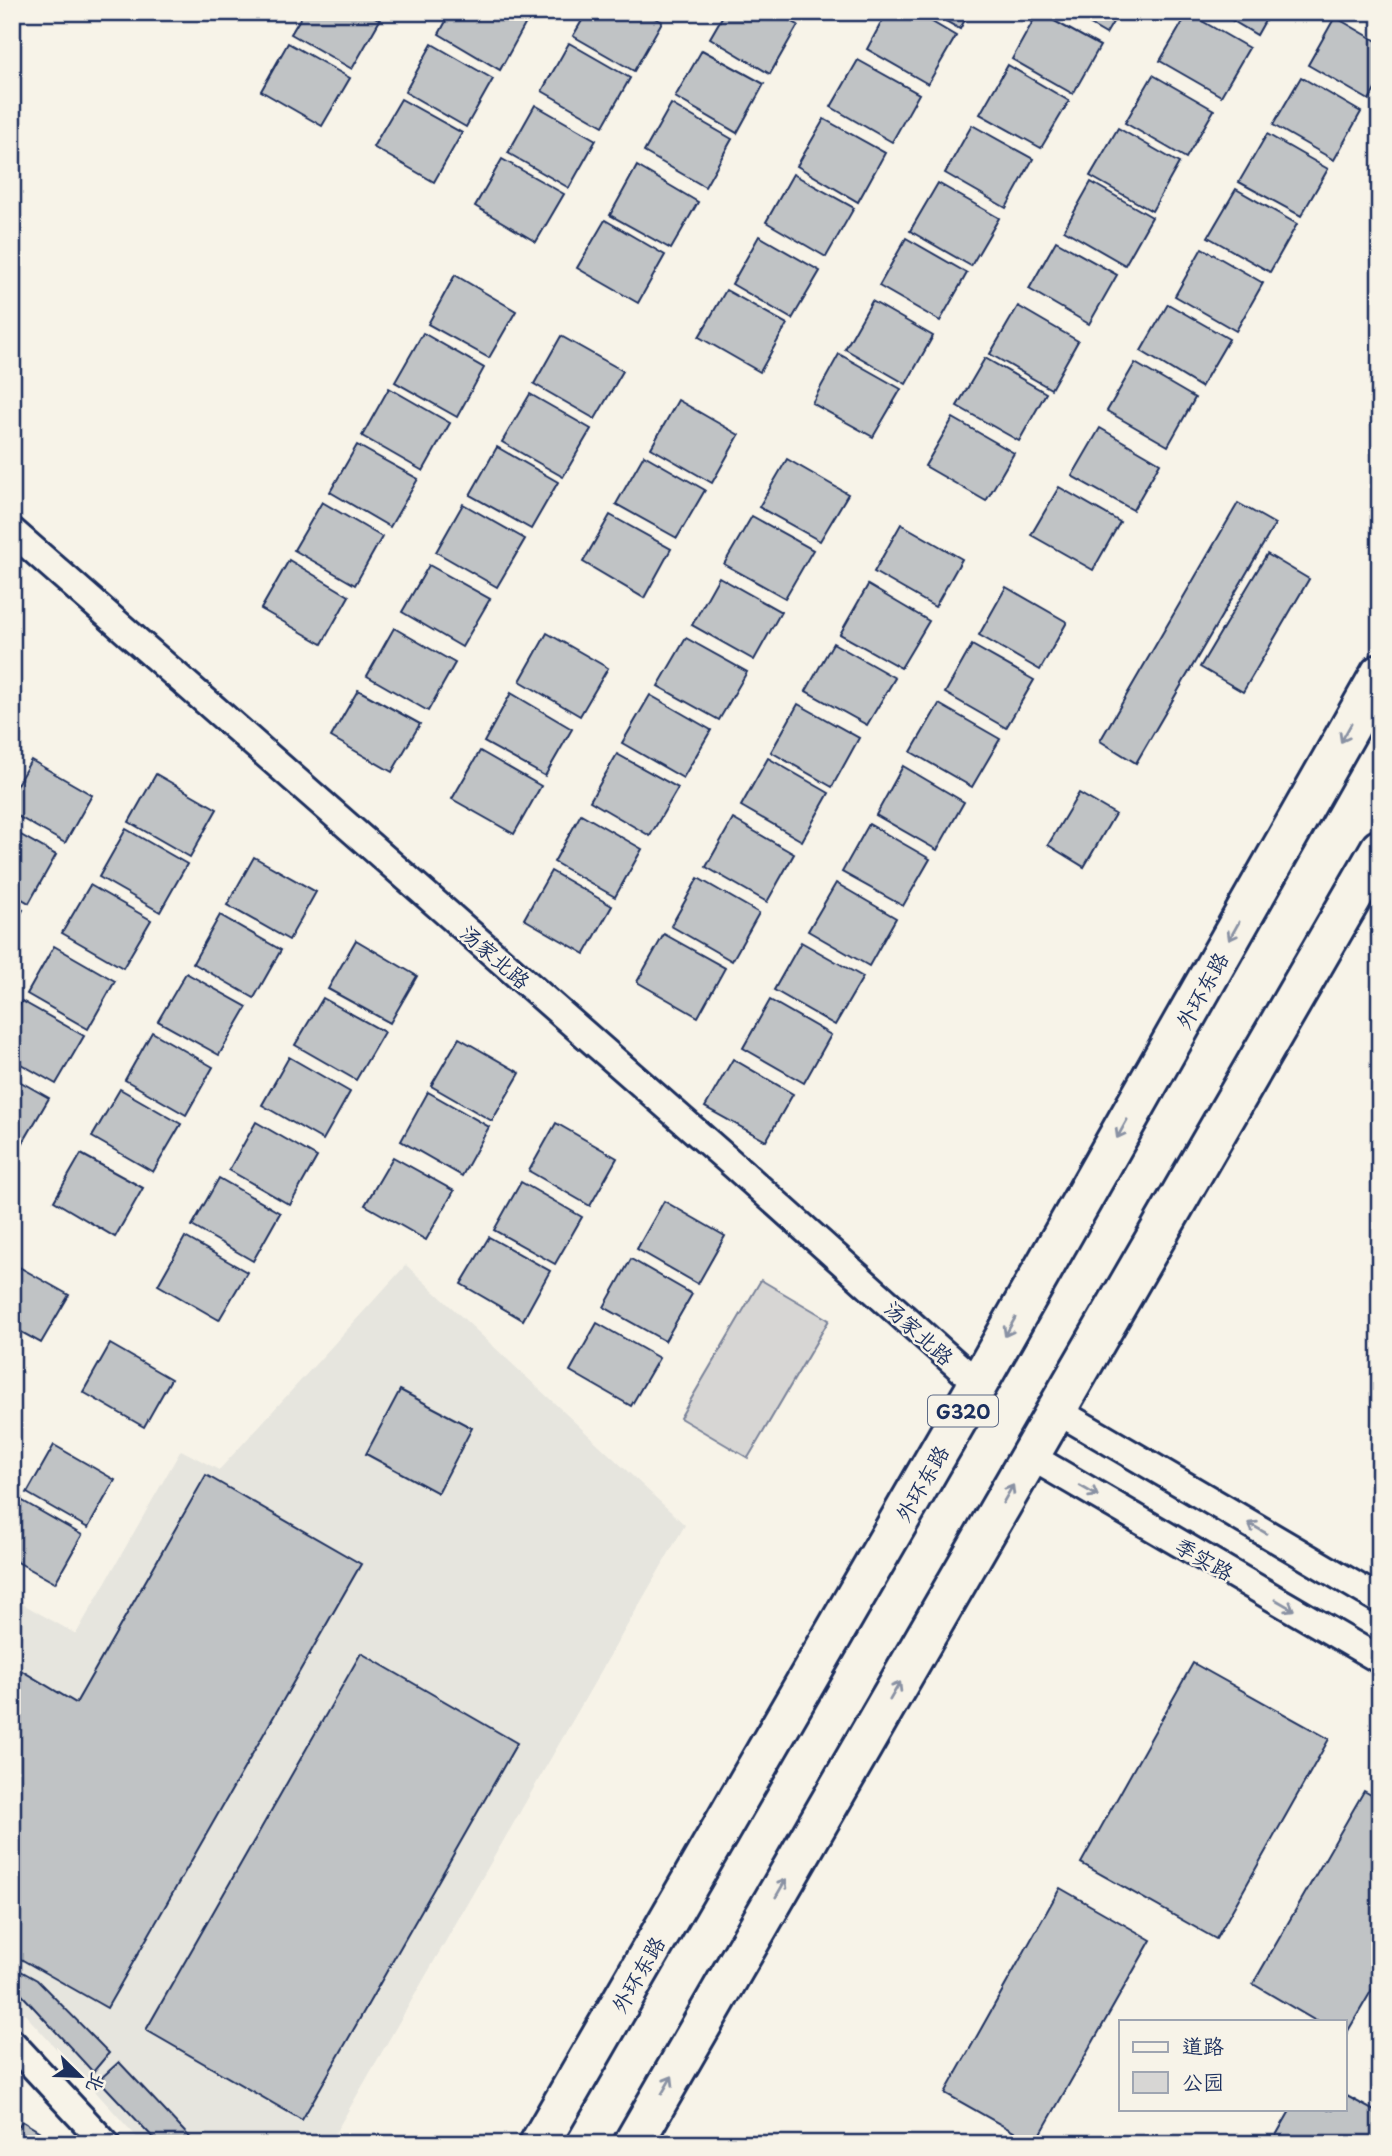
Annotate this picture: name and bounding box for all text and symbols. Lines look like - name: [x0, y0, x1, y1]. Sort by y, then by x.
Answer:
- one-way arrow: [1339, 723, 1353, 743]
- street label: 汤家北路: [454, 916, 538, 996]
- one-way arrow: [1227, 921, 1241, 941]
- street label: 外环东路: [1167, 946, 1235, 1034]
- one-way arrow: [1115, 1119, 1129, 1139]
- street label: 汤家北路: [878, 1292, 962, 1372]
- one-way arrow: [1003, 1317, 1017, 1337]
- road number: G320: [928, 1396, 998, 1427]
- street label: 外环东路: [886, 1439, 956, 1527]
- one-way arrow: [1002, 1484, 1016, 1504]
- one-way arrow: [1079, 1484, 1099, 1498]
- one-way arrow: [1248, 1521, 1268, 1535]
- street label: 季实路: [1170, 1528, 1240, 1588]
- one-way arrow: [1275, 1599, 1295, 1613]
- one-way arrow: [888, 1681, 902, 1701]
- one-way arrow: [774, 1878, 788, 1898]
- street label: 外环东路: [602, 1930, 672, 2018]
- legend: [1119, 2020, 1346, 2110]
- text: 道路: [1182, 2029, 1224, 2061]
- north arrow: [46, 2040, 116, 2110]
- text: 公园: [1182, 2065, 1224, 2097]
- text: 北: [80, 2069, 113, 2097]
- one-way arrow: [660, 2075, 674, 2095]

